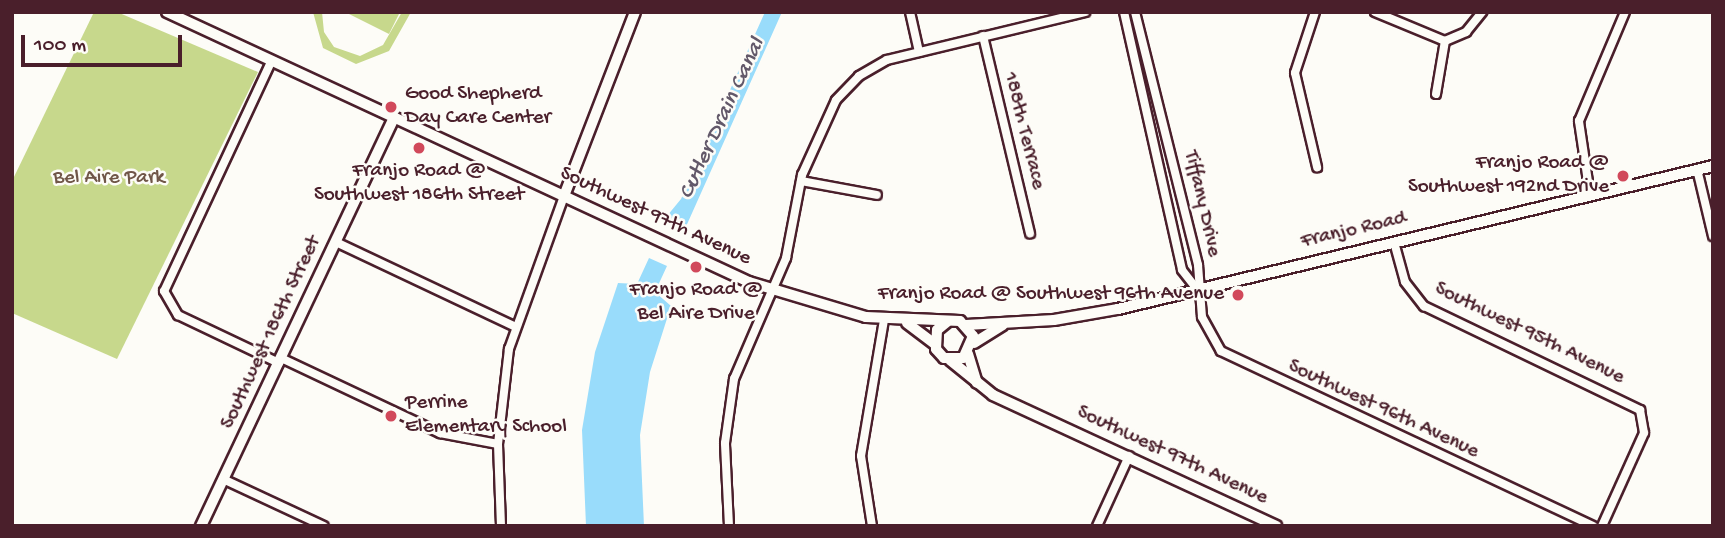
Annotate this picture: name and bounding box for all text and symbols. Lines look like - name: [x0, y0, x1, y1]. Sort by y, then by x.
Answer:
- scale bar: [24, 21, 186, 65]
- text: 100 m: [34, 34, 86, 59]
- water label: Cutler Drain Canal: [674, 34, 772, 204]
- street label: 188th Terrace: [996, 70, 1050, 192]
- place label: Good Shepherd Day Care Center: [405, 82, 551, 132]
- marker: Good Shepherd Day Care Center: [383, 99, 399, 115]
- marker: Franjo Road @ Southwest 186th Street: [411, 140, 427, 156]
- street label: Tiffany Drive: [1177, 148, 1225, 260]
- place label: Franjo Road @ Southwest 192nd Drive: [1408, 151, 1609, 201]
- place label: Franjo Road @ Southwest 186th Street: [314, 159, 524, 209]
- street label: Southwest 97th Avenue: [555, 162, 755, 272]
- park label: Bel Aire Park: [53, 166, 165, 192]
- marker: Franjo Road @ Southwest 192nd Drive: [1615, 168, 1631, 184]
- street label: Franjo Road: [1299, 207, 1409, 255]
- street label: Southwest 186th Street: [216, 232, 328, 434]
- marker: Franjo Road @ Bel Aire Drive: [688, 259, 704, 275]
- street label: Southwest 95th Avenue: [1430, 277, 1628, 391]
- place label: Franjo Road @ Bel Aire Drive: [629, 278, 763, 328]
- place label: Franjo Road @ Southwest 96th Avenue: [878, 282, 1224, 308]
- marker: Franjo Road @ Southwest 96th Avenue: [1230, 287, 1246, 303]
- street label: Southwest 96th Avenue: [1283, 355, 1483, 465]
- place label: Perrine Elementary School: [405, 391, 567, 441]
- street label: Southwest 97th Avenue: [1072, 401, 1272, 511]
- marker: Perrine Elementary School: [383, 408, 399, 424]

